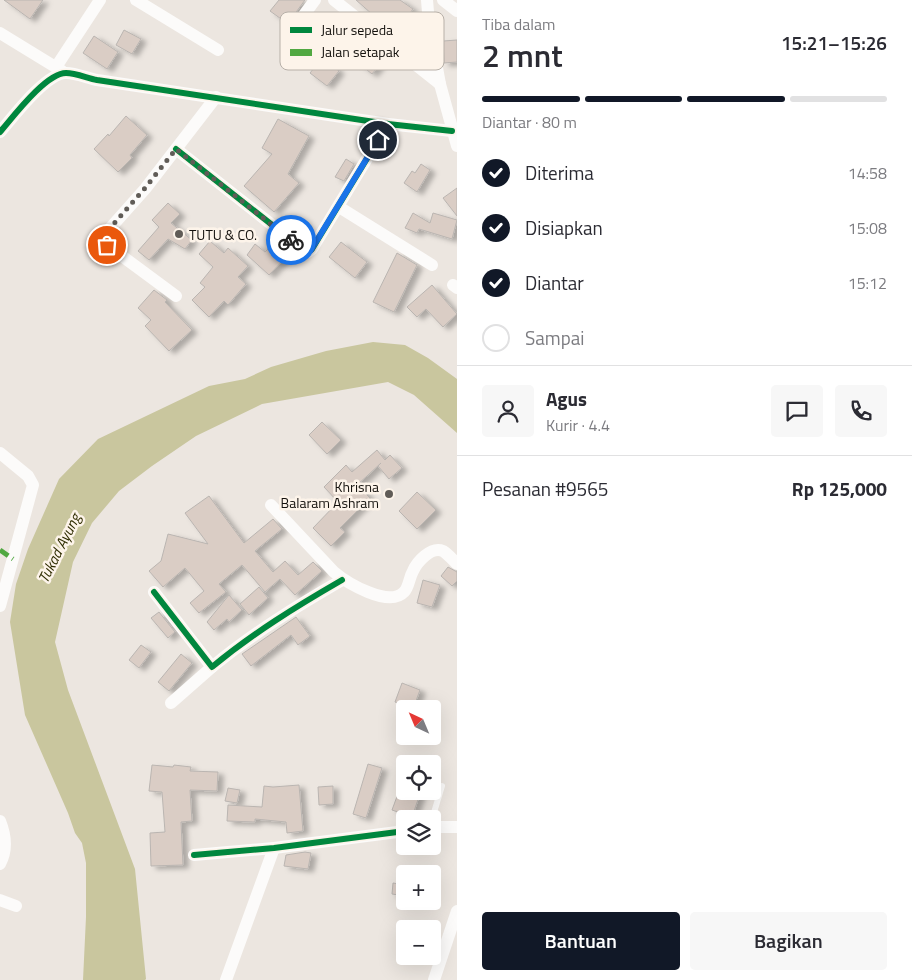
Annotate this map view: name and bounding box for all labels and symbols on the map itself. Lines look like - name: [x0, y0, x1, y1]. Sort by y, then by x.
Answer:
- legend: [280, 12, 444, 70]
- text: Jalur sepeda: [321, 19, 393, 40]
- text: Jalan setapak: [321, 41, 400, 62]
- pin: [357, 119, 399, 161]
- courier: [266, 215, 316, 265]
- pin: [86, 224, 128, 266]
- place label: TUTU & CO.: [189, 224, 257, 245]
- marker: TUTU & CO.: [173, 228, 185, 240]
- place label: Khrisna Balaram Ashram: [281, 476, 379, 513]
- marker: Khrisna Balaram Ashram: [383, 488, 395, 500]
- water label: Tukad Ayung: [32, 508, 87, 587]
- north arrow: [396, 700, 441, 745]

